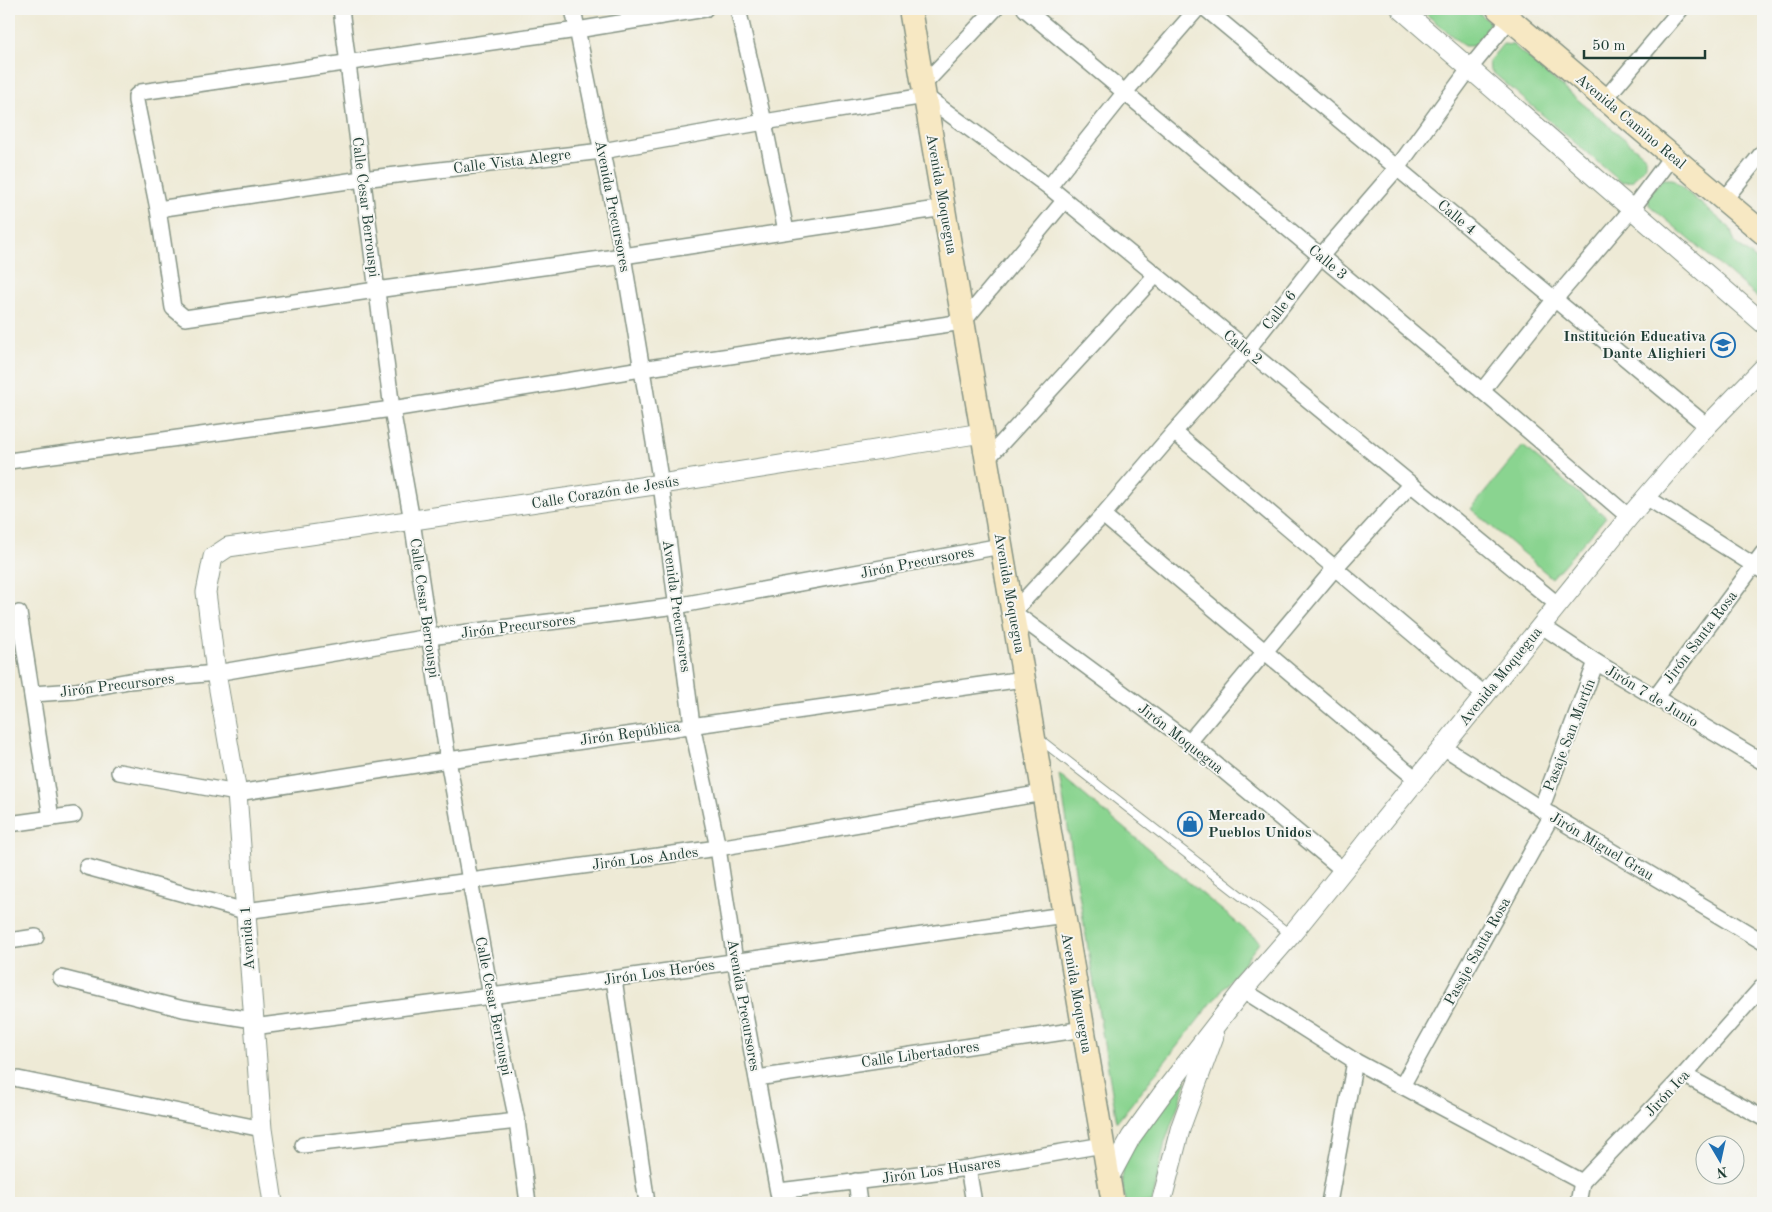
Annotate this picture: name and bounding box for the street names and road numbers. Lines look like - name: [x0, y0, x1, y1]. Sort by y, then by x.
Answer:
- street label: Avenida Camino Real: [1572, 72, 1688, 172]
- street label: Avenida Moquegua: [923, 133, 959, 256]
- street label: Calle Cesar Berrouspi: [348, 136, 381, 278]
- street label: Avenida Precursores: [591, 139, 632, 273]
- street label: Calle Vista Alegre: [452, 148, 572, 177]
- street label: Calle 4: [1434, 198, 1478, 238]
- street label: Calle 3: [1305, 243, 1349, 283]
- street label: Calle 6: [1260, 288, 1300, 333]
- street label: Calle 2: [1220, 328, 1264, 368]
- street label: Calle Corazón de Jesús: [530, 474, 680, 513]
- street label: Avenida Moquegua: [991, 532, 1027, 655]
- street label: Calle Cesar Berrouspi: [406, 537, 441, 679]
- street label: Avenida Precursores: [659, 539, 692, 673]
- street label: Jirón Precursores: [859, 545, 975, 582]
- street label: Jirón Santa Rosa: [1662, 588, 1741, 687]
- street label: Jirón Precursores: [460, 613, 576, 642]
- street label: Avenida Moquegua: [1457, 624, 1546, 729]
- street label: Jirón 7 de Junio: [1602, 664, 1700, 731]
- street label: Jirón Precursores: [59, 672, 175, 701]
- street label: Pasaje San Martín: [1542, 677, 1599, 794]
- street label: Jirón Moquegua: [1134, 701, 1226, 777]
- street label: Jirón República: [579, 720, 682, 749]
- street label: Jirón Miguel Grau: [1547, 810, 1656, 884]
- street label: Jirón Los Andes: [591, 846, 699, 873]
- street label: Pasaje Santa Rosa: [1443, 895, 1514, 1008]
- street label: Avenida 1: [239, 905, 258, 971]
- street label: Avenida Moquegua: [1058, 932, 1094, 1055]
- street label: Calle Cesar Berrouspi: [472, 936, 513, 1077]
- street label: Avenida Precursores: [724, 938, 762, 1072]
- street label: Jirón Los Heróes: [603, 958, 716, 989]
- street label: Calle Libertadores: [860, 1040, 980, 1071]
- street label: Jirón Ica: [1643, 1067, 1694, 1120]
- street label: Jirón Los Husares: [881, 1156, 1001, 1187]

